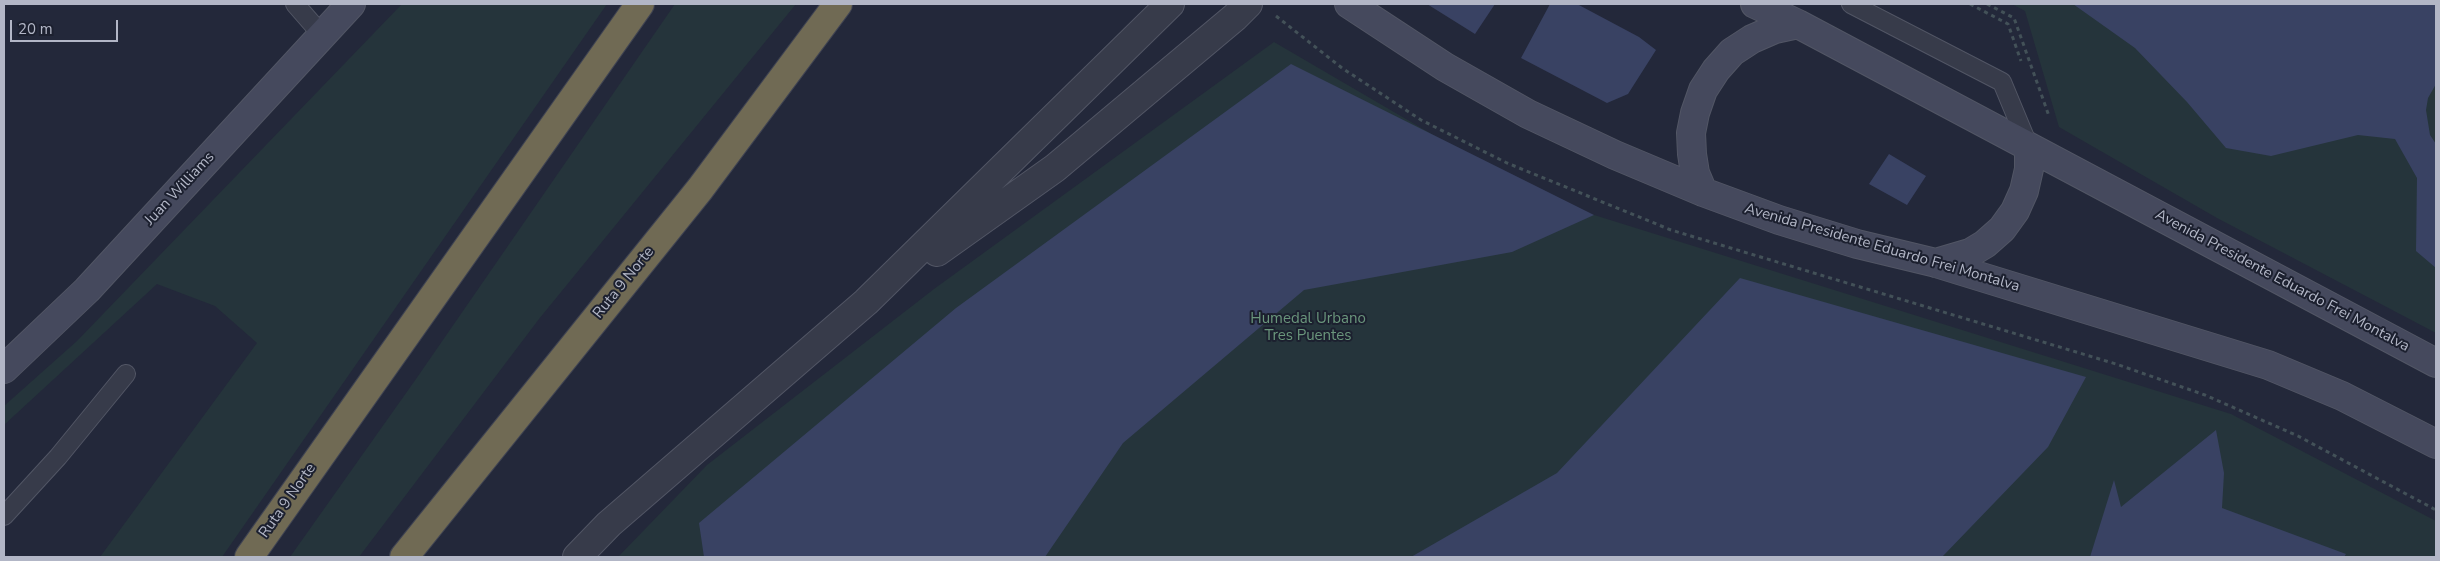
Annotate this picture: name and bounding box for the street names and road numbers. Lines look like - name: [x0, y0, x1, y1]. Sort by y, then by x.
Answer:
- street label: Juan Williams: [141, 149, 219, 229]
- street label: Avenida Presidente Eduardo Frei Montalva: [1742, 200, 2022, 296]
- street label: Avenida Presidente Eduardo Frei Montalva: [2152, 206, 2412, 356]
- street label: Ruta 9 Norte: [590, 244, 658, 322]
- street label: Ruta 9 Norte: [256, 460, 320, 542]

